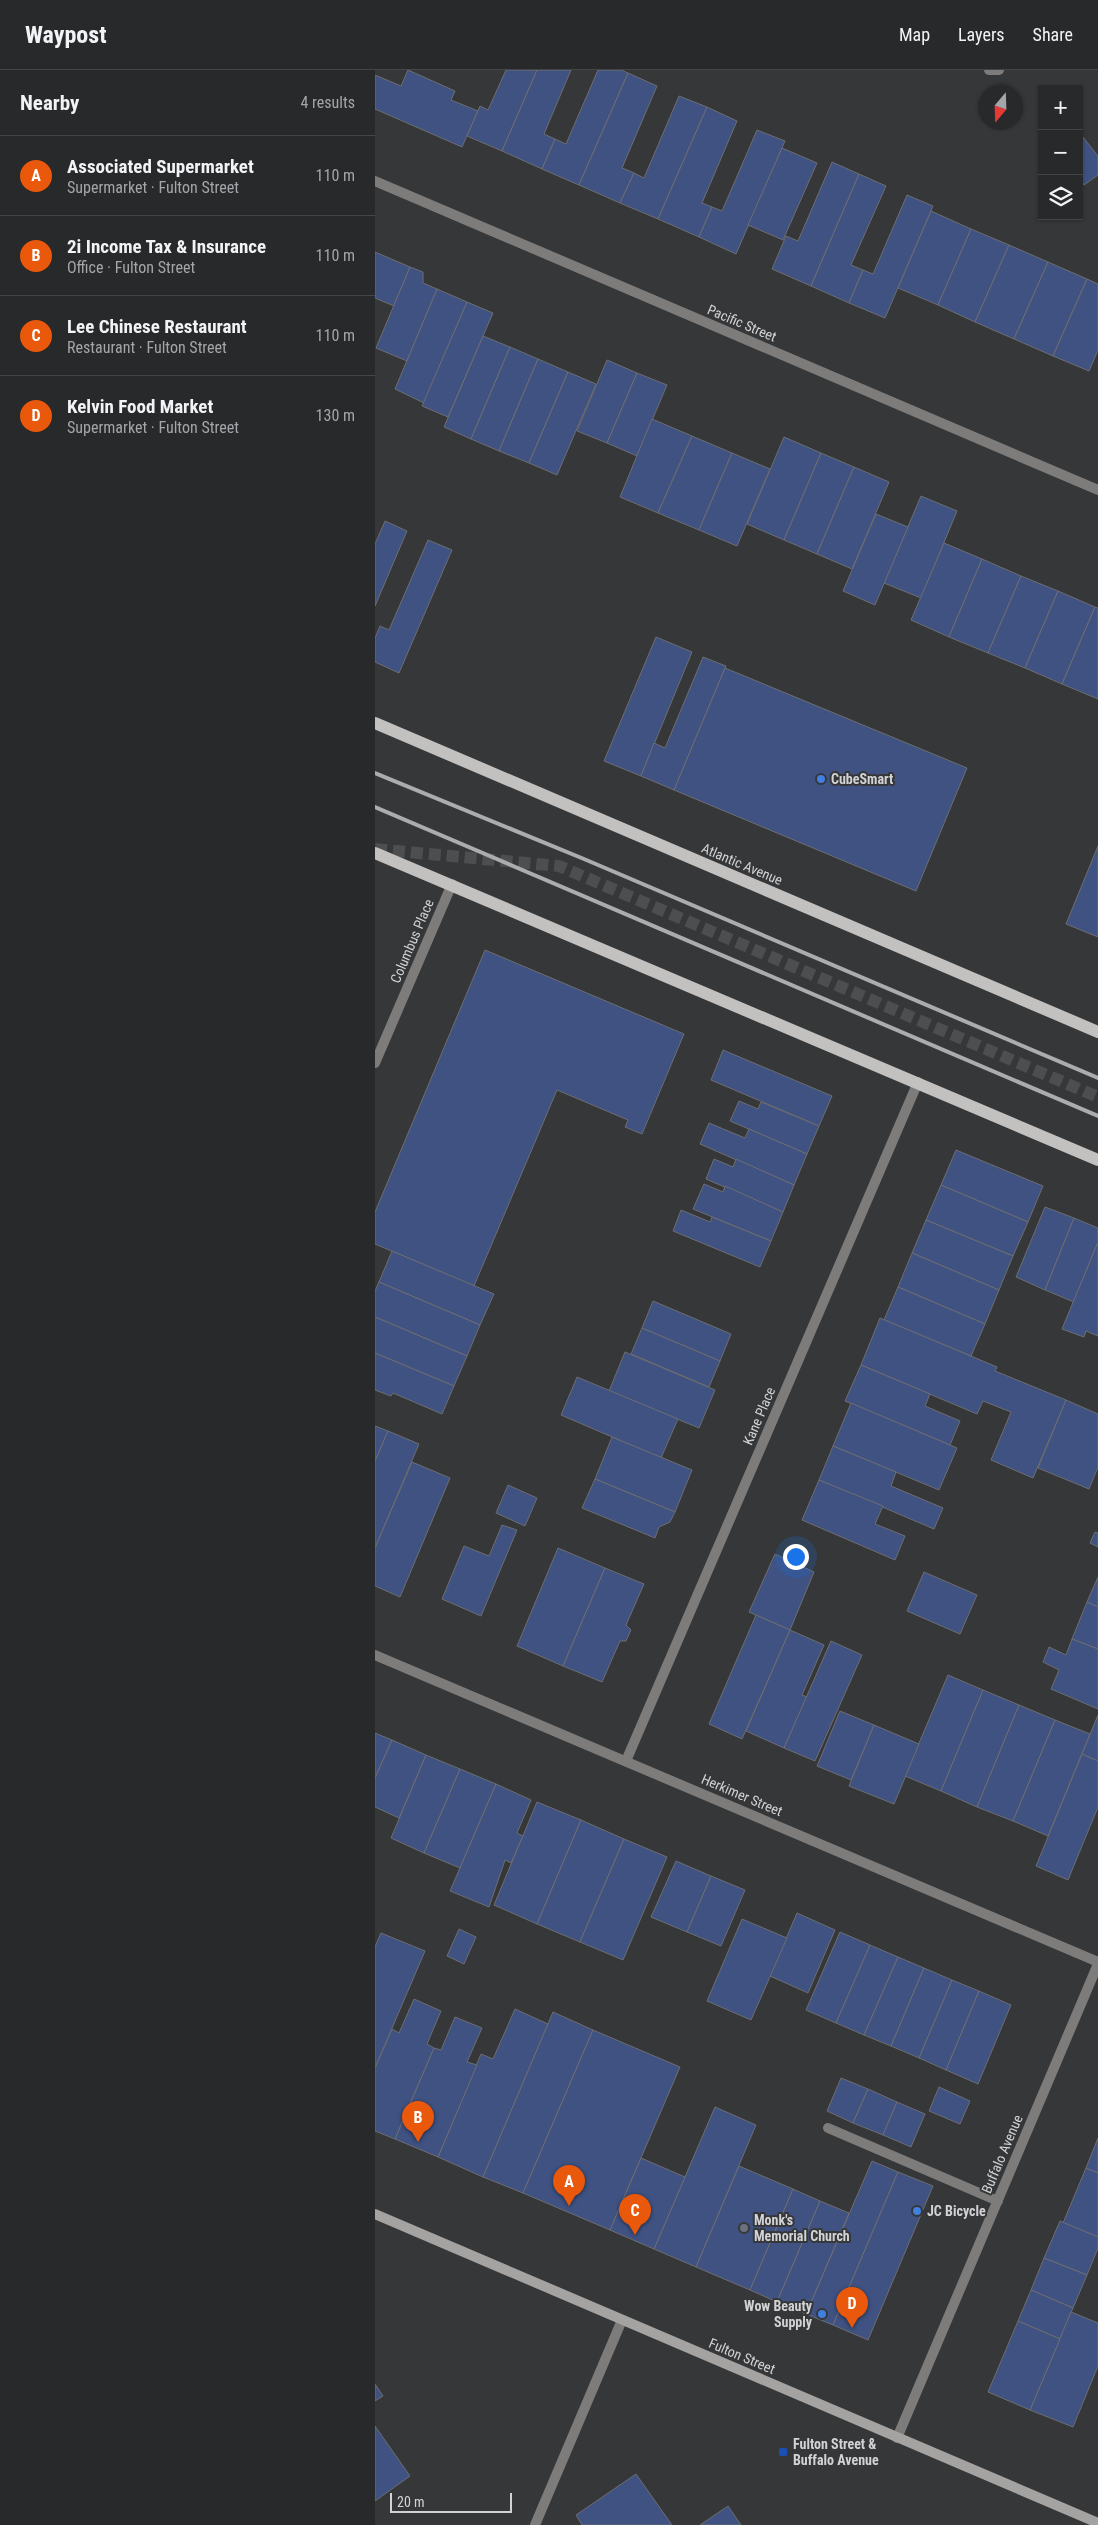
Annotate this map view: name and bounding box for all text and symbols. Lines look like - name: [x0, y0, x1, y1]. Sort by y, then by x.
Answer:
- text: Waypost: [25, 21, 107, 49]
- text: Map: [899, 24, 930, 45]
- text: Layers: [958, 24, 1005, 45]
- text: Share: [1033, 24, 1073, 45]
- north arrow: [978, 85, 1023, 130]
- map controls: [1038, 85, 1083, 220]
- button: +: [1038, 85, 1083, 130]
- text: Nearby: [20, 91, 79, 115]
- text: 4 results: [300, 93, 355, 112]
- button: −: [1038, 130, 1083, 175]
- text: Associated Supermarket: [67, 155, 254, 178]
- text: A: [31, 166, 41, 185]
- text: 110 m: [316, 166, 355, 185]
- button: layers: [1038, 175, 1083, 220]
- text: Supermarket · Fulton Street: [67, 178, 239, 197]
- text: 2i Income Tax & Insurance: [67, 235, 266, 258]
- text: B: [32, 246, 40, 265]
- text: 110 m: [316, 246, 355, 265]
- text: Office · Fulton Street: [67, 258, 195, 277]
- street label: Pacific Street: [705, 301, 779, 345]
- text: Lee Chinese Restaurant: [67, 315, 247, 338]
- text: C: [31, 326, 41, 345]
- text: 110 m: [316, 326, 355, 345]
- text: Restaurant · Fulton Street: [67, 338, 227, 357]
- text: Kelvin Food Market: [67, 395, 213, 418]
- text: D: [31, 406, 41, 425]
- text: 130 m: [316, 406, 355, 425]
- text: Supermarket · Fulton Street: [67, 418, 239, 437]
- place label: CubeSmart: [831, 771, 893, 787]
- marker: CubeSmart: [815, 773, 827, 785]
- street label: Atlantic Avenue: [699, 840, 785, 888]
- street label: Columbus Place: [387, 896, 437, 985]
- street label: Kane Place: [740, 1384, 779, 1447]
- your location: [783, 1544, 809, 1570]
- street label: Herkimer Street: [699, 1771, 785, 1819]
- pin: B: [402, 2101, 434, 2142]
- street label: Buffalo Avenue: [978, 2112, 1026, 2196]
- pin: A: [553, 2165, 585, 2206]
- pin: C: [619, 2194, 651, 2235]
- place label: JC Bicycle: [927, 2203, 986, 2219]
- marker: JC Bicycle: [911, 2205, 923, 2217]
- place label: Monk's Memorial Church: [754, 2212, 850, 2244]
- marker: Monk's Memorial Church: [738, 2222, 750, 2234]
- pin: D: [836, 2287, 868, 2328]
- place label: Wow Beauty Supply: [744, 2298, 813, 2330]
- marker: Wow Beauty Supply: [816, 2308, 828, 2320]
- street label: Fulton Street: [706, 2335, 778, 2377]
- place label: Fulton Street & Buffalo Avenue: [793, 2436, 879, 2468]
- marker: Fulton Street & Buffalo Avenue: [777, 2446, 789, 2458]
- scale bar: [390, 2490, 513, 2513]
- text: 20 m: [397, 2494, 425, 2510]

